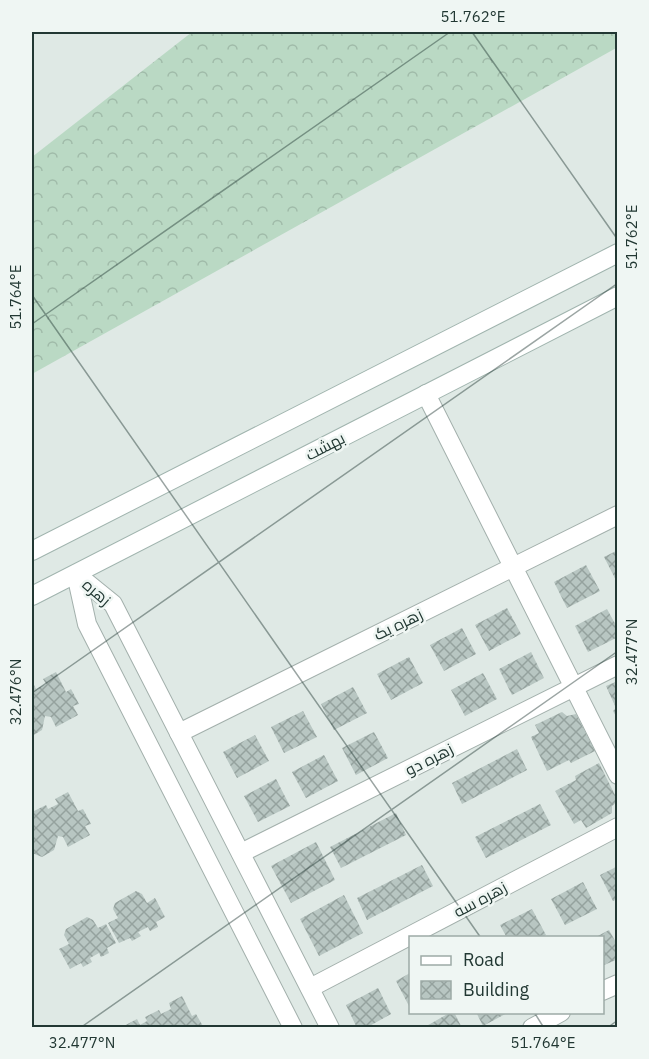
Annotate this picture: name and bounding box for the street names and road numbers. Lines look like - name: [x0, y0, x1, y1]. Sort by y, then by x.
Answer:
- street label: بهشت: [302, 428, 349, 465]
- street label: زهره: [79, 574, 115, 610]
- street label: زهره یک: [370, 604, 426, 644]
- street label: زهره دو: [402, 738, 456, 780]
- street label: زهره سه: [450, 877, 510, 921]

